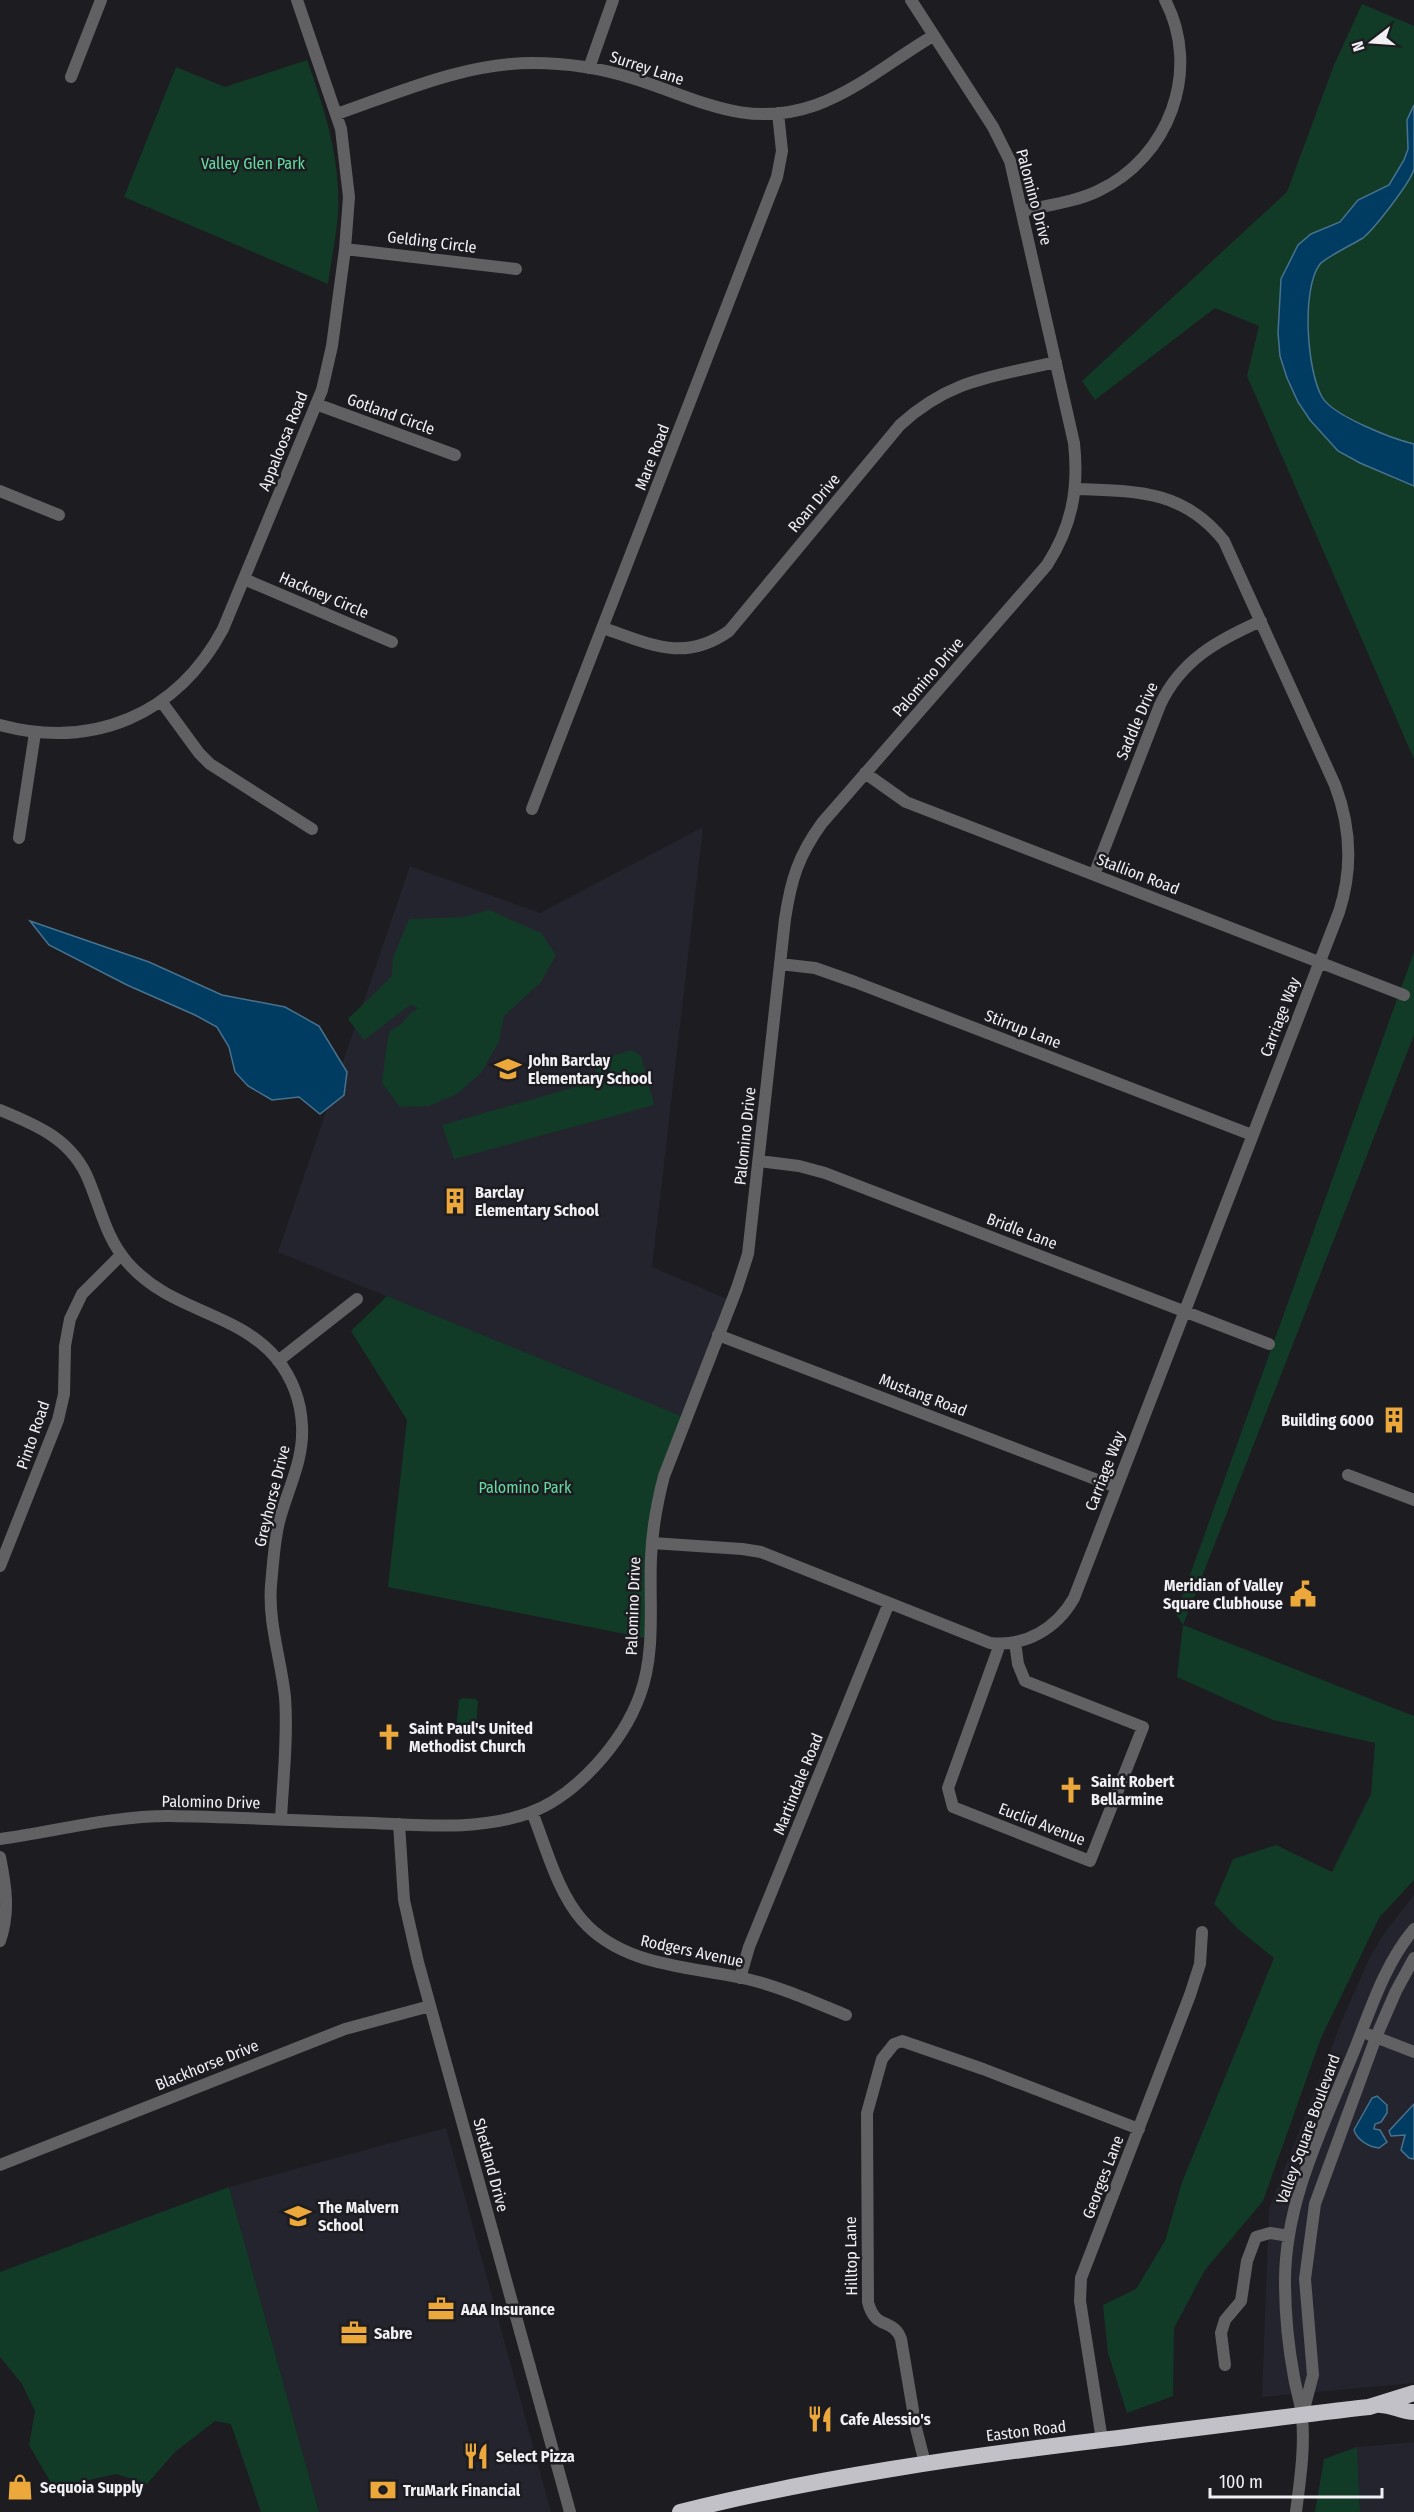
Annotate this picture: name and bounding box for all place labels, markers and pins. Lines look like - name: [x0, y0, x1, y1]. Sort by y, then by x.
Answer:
- place label: John Barclay Elementary School: [527, 1051, 653, 1088]
- school or university icon: John Barclay Elementary School: [493, 1054, 523, 1084]
- place label: Barclay Elementary School: [475, 1183, 600, 1220]
- building icon: Barclay Elementary School: [440, 1186, 470, 1216]
- building icon: Building 6000: [1379, 1405, 1409, 1435]
- place label: Building 6000: [1281, 1411, 1374, 1430]
- place label: Meridian of Valley Square Clubhouse: [1163, 1576, 1283, 1613]
- public building icon: Meridian of Valley Square Clubhouse: [1288, 1579, 1318, 1609]
- place label: Saint Paul's United Methodist Church: [409, 1719, 533, 1756]
- church icon: Saint Paul's United Methodist Church: [374, 1722, 404, 1752]
- place label: Saint Robert Bellarmine: [1091, 1772, 1175, 1809]
- church icon: Saint Robert Bellarmine: [1056, 1775, 1086, 1805]
- place label: The Malvern School: [318, 2198, 399, 2235]
- school or university icon: The Malvern School: [283, 2201, 313, 2231]
- office icon: AAA Insurance: [426, 2294, 456, 2324]
- place label: AAA Insurance: [460, 2300, 555, 2319]
- office icon: Sabre: [339, 2318, 369, 2348]
- place label: Sabre: [374, 2324, 412, 2343]
- restaurant icon: Cafe Alessio's: [805, 2404, 835, 2434]
- place label: Cafe Alessio's: [840, 2410, 931, 2429]
- restaurant icon: Select Pizza: [461, 2441, 491, 2471]
- place label: Select Pizza: [496, 2447, 575, 2466]
- shop icon: Sequoia Supply: [5, 2472, 35, 2502]
- bank icon: TruMark Financial: [368, 2475, 398, 2505]
- place label: Sequoia Supply: [40, 2478, 144, 2497]
- place label: TruMark Financial: [403, 2481, 521, 2500]

